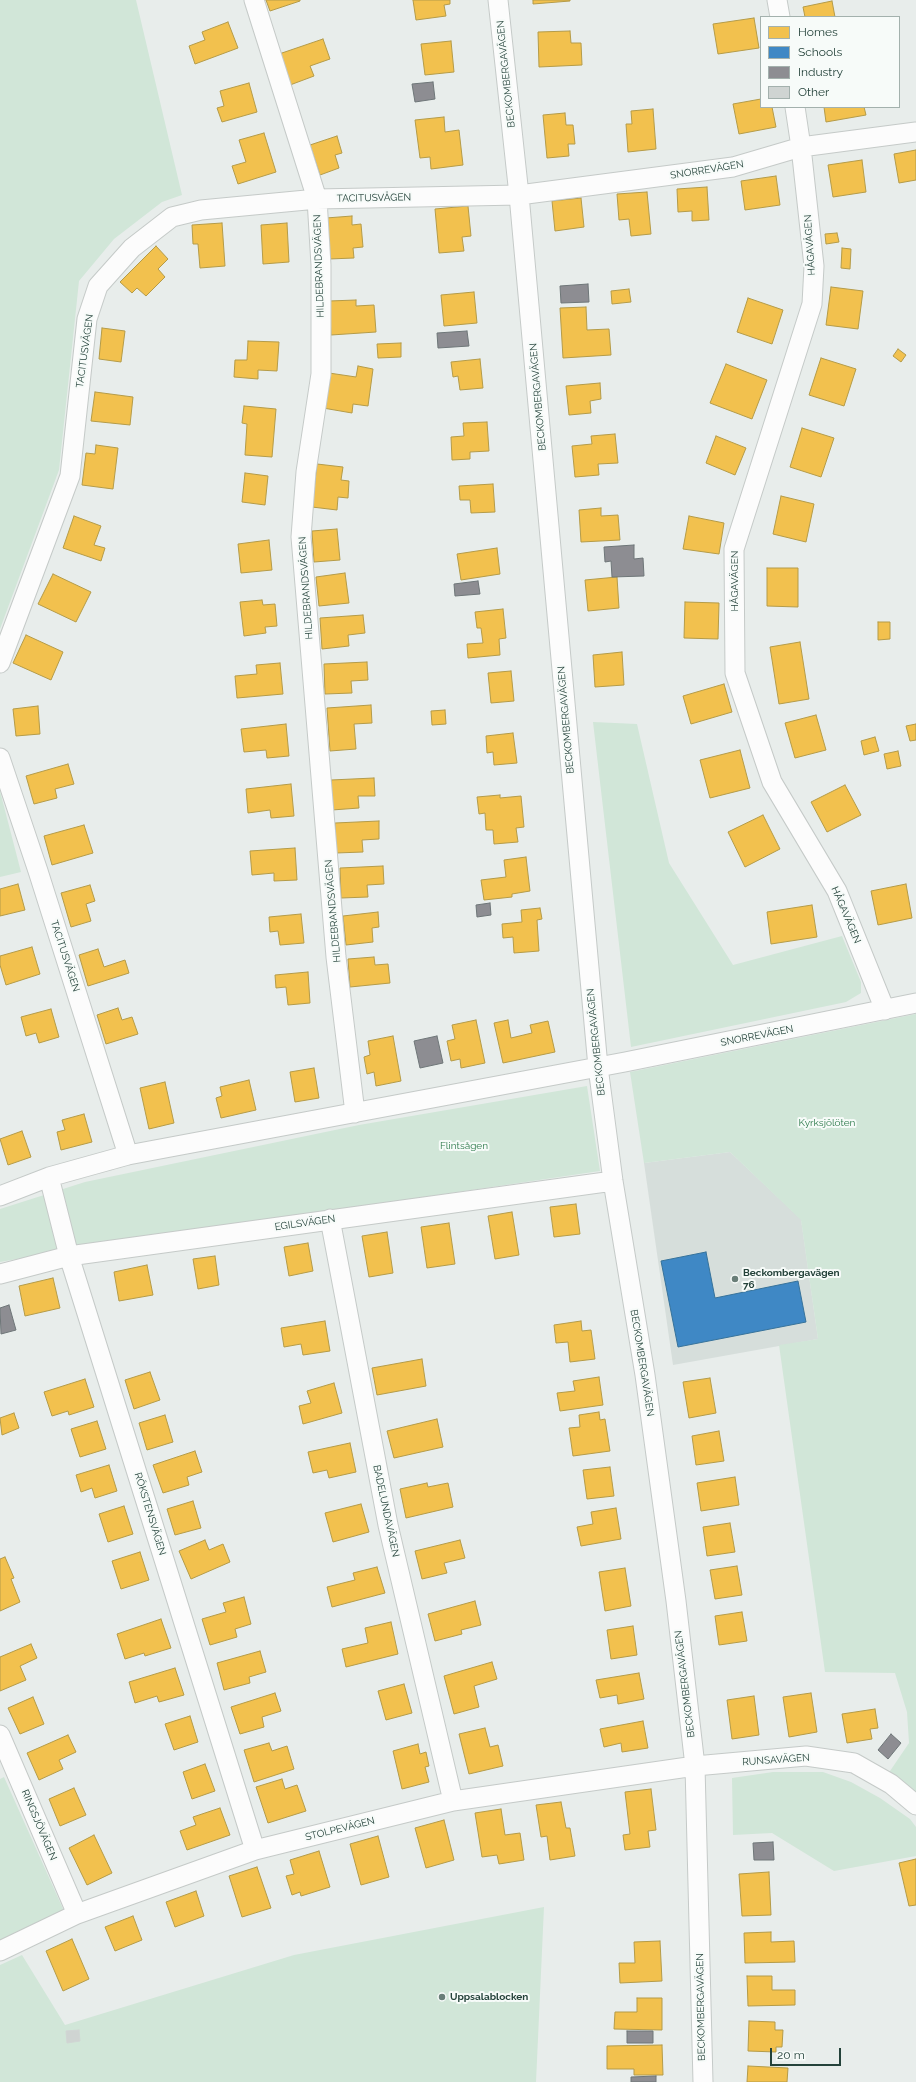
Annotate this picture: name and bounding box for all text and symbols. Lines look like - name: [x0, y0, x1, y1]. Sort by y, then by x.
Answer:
- legend: [760, 16, 900, 108]
- street label: BECKOMBERGAVÄGEN: [494, 20, 518, 128]
- text: Homes: [798, 25, 838, 39]
- text: Schools: [798, 45, 842, 59]
- text: Industry: [798, 65, 843, 79]
- text: Other: [798, 85, 829, 99]
- street label: SNORREVÄGEN: [669, 158, 745, 182]
- street label: TACITUSVÄGEN: [337, 191, 411, 205]
- street label: HILDEBRANDSVÄGEN: [311, 214, 327, 318]
- street label: HÅGAVÄGEN: [802, 214, 818, 276]
- street label: TACITUSVÄGEN: [74, 313, 96, 389]
- street label: BECKOMBERGAVÄGEN: [527, 343, 549, 451]
- street label: HILDEBRANDSVÄGEN: [296, 536, 316, 640]
- street label: HÅGAVÄGEN: [729, 551, 741, 611]
- street label: BECKOMBERGAVÄGEN: [555, 666, 577, 774]
- street label: HILDEBRANDSVÄGEN: [323, 859, 343, 963]
- street label: HÅGAVÄGEN: [829, 885, 863, 945]
- street label: TACITUSVÄGEN: [48, 919, 82, 993]
- street label: BECKOMBERGAVÄGEN: [584, 988, 608, 1096]
- street label: SNORREVÄGEN: [719, 1023, 795, 1049]
- park label: Kyrksjölöten: [799, 1117, 855, 1129]
- park label: Flintsågen: [440, 1140, 488, 1152]
- street label: EGILSVÄGEN: [274, 1213, 336, 1233]
- place label: Beckombergavägen 76: [743, 1267, 840, 1290]
- marker: Beckombergavägen 76: [730, 1274, 740, 1284]
- street label: BECKOMBERGAVÄGEN: [628, 1309, 656, 1417]
- street label: BADELUNDAVÄGEN: [370, 1464, 402, 1558]
- street label: RÖKSTENSVÄGEN: [132, 1471, 168, 1557]
- street label: BECKOMBERGAVÄGEN: [672, 1630, 698, 1738]
- street label: RUNSAVÄGEN: [742, 1752, 810, 1768]
- street label: RINGSJÖVÄGEN: [19, 1788, 59, 1862]
- street label: STOLPEVÄGEN: [304, 1815, 376, 1843]
- street label: BECKOMBERGAVÄGEN: [694, 1953, 708, 2061]
- place label: Uppsalablocken: [450, 1991, 528, 2003]
- marker: Uppsalablocken: [437, 1992, 447, 2002]
- scale bar: [772, 2040, 843, 2066]
- text: 20 m: [777, 2048, 805, 2062]

